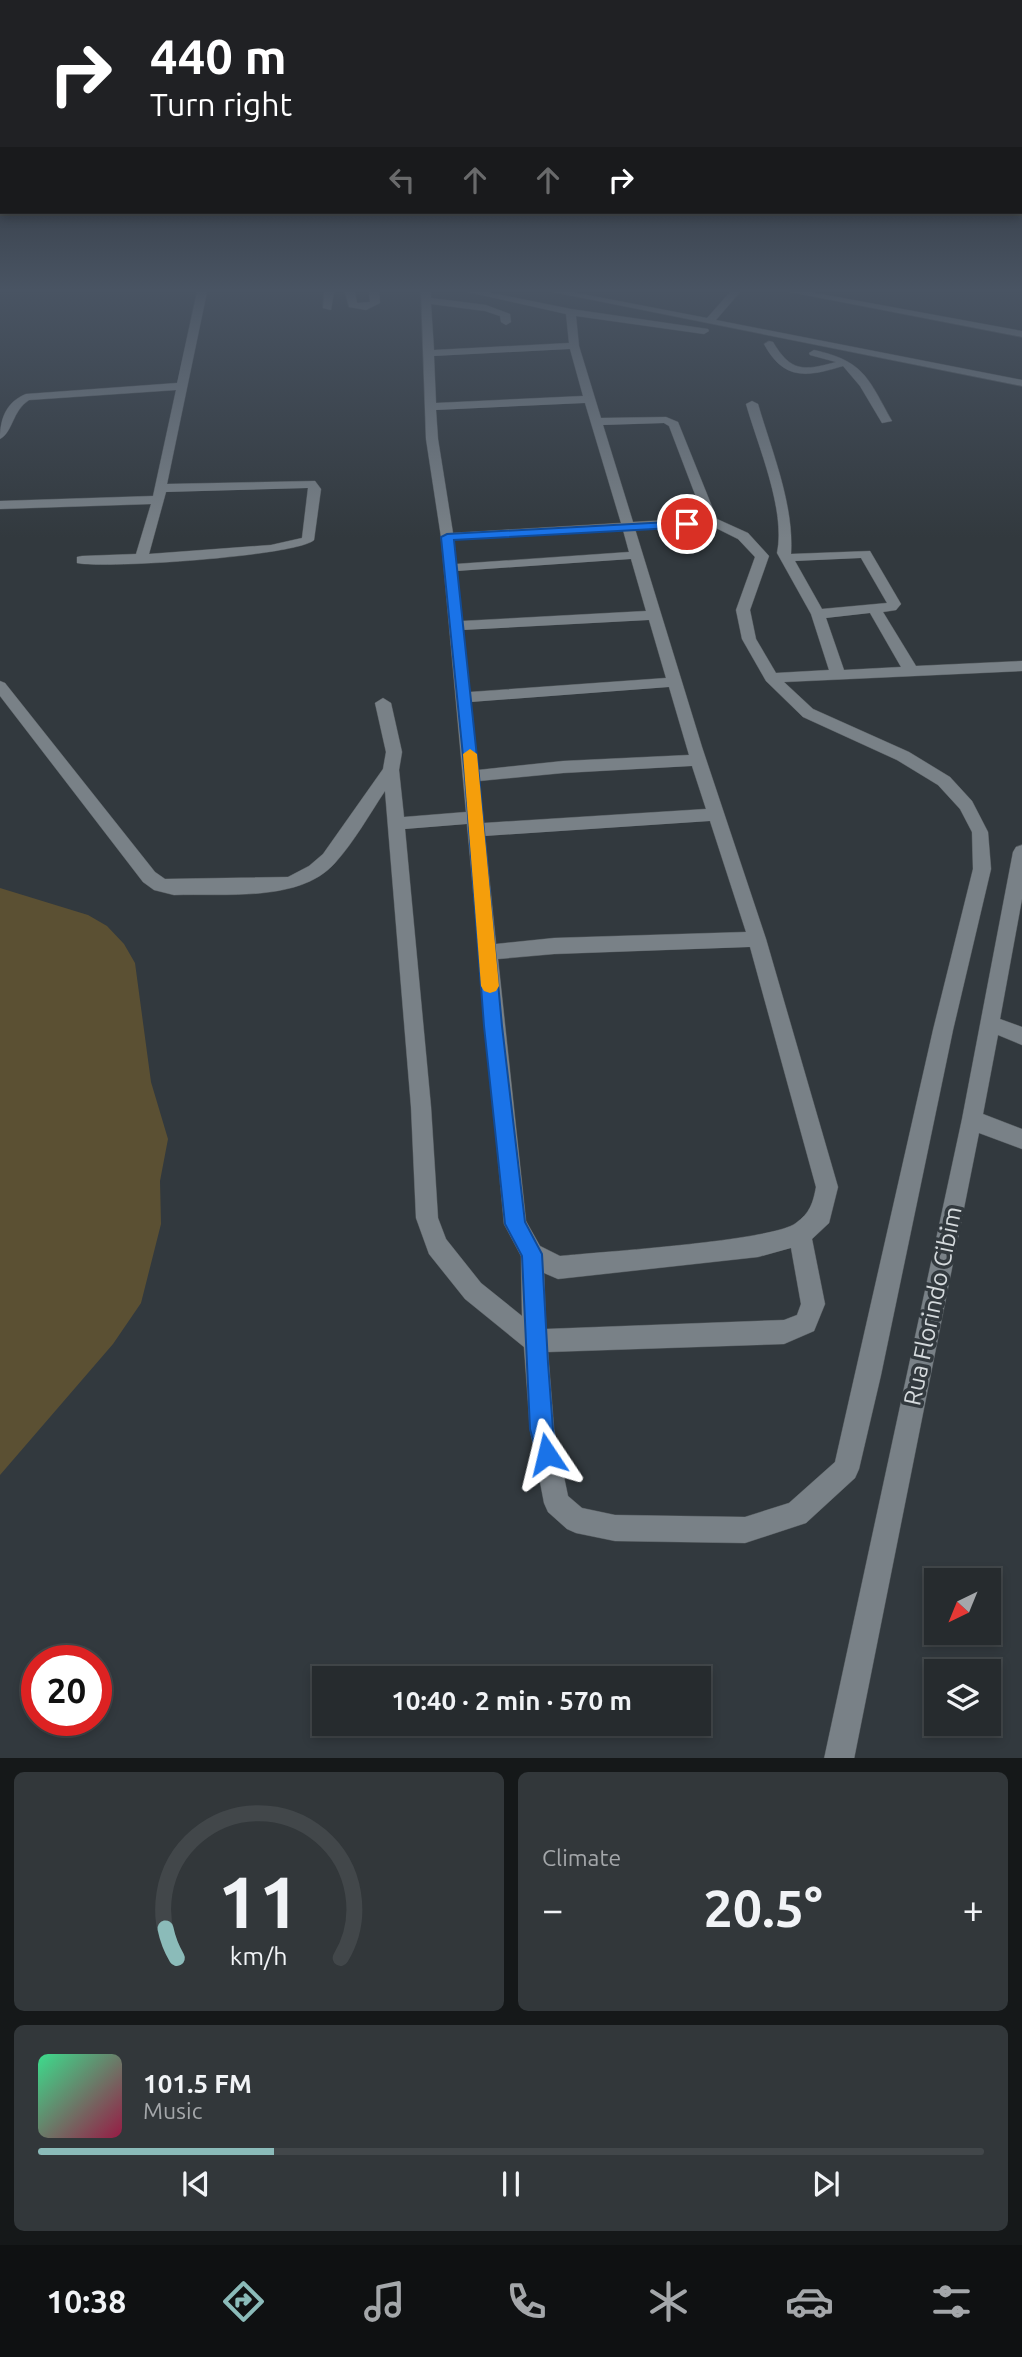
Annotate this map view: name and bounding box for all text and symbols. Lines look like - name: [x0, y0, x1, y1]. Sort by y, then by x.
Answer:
- icon: right: [35, 28, 126, 119]
- text: 440 m: [150, 28, 287, 83]
- text: Turn right: [150, 86, 292, 122]
- icon: left: [383, 161, 421, 199]
- icon: ahead: [456, 161, 494, 199]
- icon: ahead: [529, 161, 567, 199]
- icon: right: [602, 161, 640, 199]
- pin: [657, 494, 717, 554]
- icon: arrive: [668, 505, 706, 543]
- street label: Rua Florindo Cibim: [898, 1204, 967, 1408]
- position arrow: [510, 1417, 584, 1491]
- north arrow: [924, 1568, 1001, 1645]
- map controls: [924, 1568, 1001, 1736]
- speed limit sign: 20: [21, 1645, 112, 1736]
- button: layers: [924, 1659, 1001, 1736]
- text: 10:40 · 2 min · 570 m: [391, 1686, 632, 1715]
- text: Climate: [542, 1845, 621, 1870]
- text: 11: [218, 1860, 300, 1942]
- text: 20.5°: [703, 1879, 823, 1937]
- text: −: [542, 1888, 563, 1930]
- text: +: [963, 1888, 984, 1930]
- text: km/h: [230, 1941, 288, 1969]
- text: 101.5 FM: [143, 2069, 252, 2098]
- text: Music: [143, 2098, 202, 2123]
- icon: previous: [177, 2165, 215, 2203]
- icon: pause: [492, 2165, 530, 2203]
- icon: next: [807, 2165, 845, 2203]
- icon: directions: [219, 2277, 268, 2326]
- icon: music: [360, 2277, 409, 2326]
- icon: phone: [502, 2277, 551, 2326]
- icon: climate: [644, 2277, 693, 2326]
- icon: car: [785, 2277, 834, 2326]
- icon: filters: [927, 2277, 976, 2326]
- text: 10:38: [46, 2283, 126, 2319]

